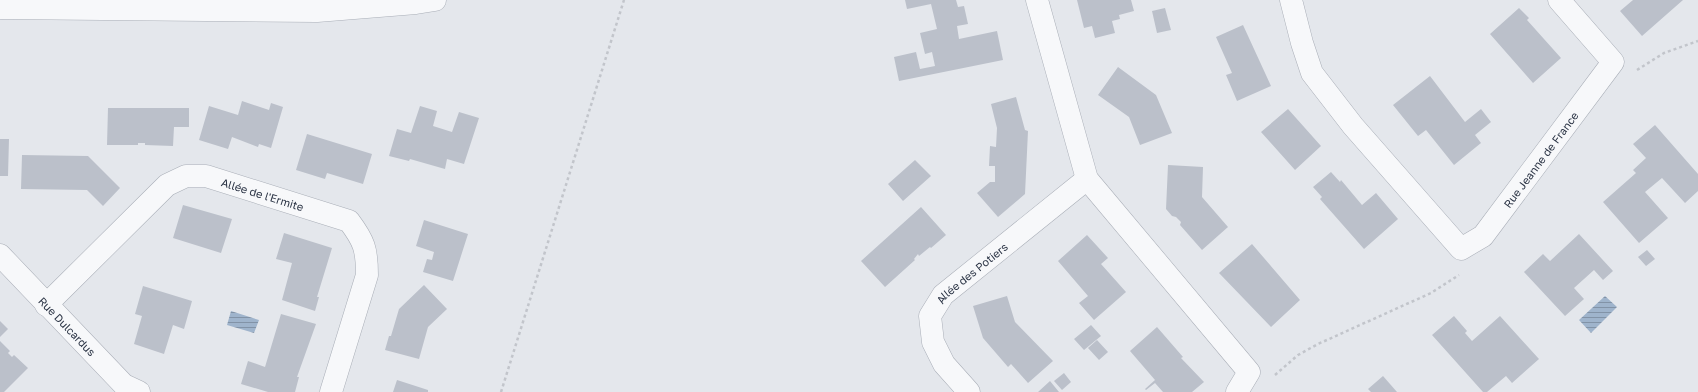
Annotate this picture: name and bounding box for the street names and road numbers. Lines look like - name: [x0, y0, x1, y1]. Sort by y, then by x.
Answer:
- street label: Rue Jeanne de France: [1500, 109, 1580, 210]
- street label: Allée de l'Ermite: [220, 175, 306, 213]
- street label: Allée des Potiers: [933, 239, 1010, 306]
- street label: Rue Dulcardus: [37, 294, 99, 358]

